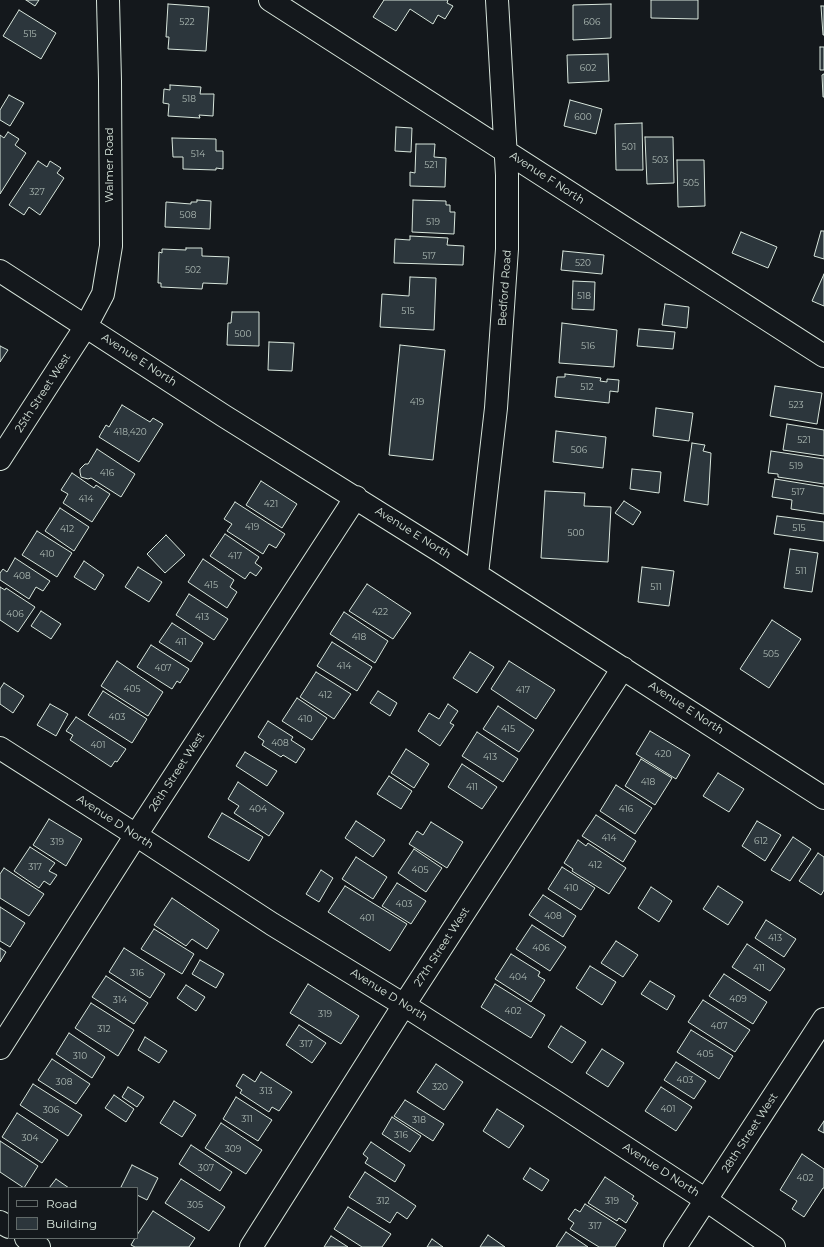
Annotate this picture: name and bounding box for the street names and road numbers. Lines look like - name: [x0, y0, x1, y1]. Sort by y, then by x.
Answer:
- street label: Walmer Road: [103, 127, 117, 203]
- street label: Avenue F North: [507, 149, 587, 207]
- street label: Bedford Road: [496, 249, 514, 327]
- street label: Avenue E North: [99, 331, 179, 389]
- street label: 25th Street West: [13, 351, 73, 435]
- street label: Avenue E North: [373, 504, 453, 562]
- street label: Avenue E North: [646, 679, 726, 737]
- street label: 26th Street West: [146, 730, 208, 814]
- street label: Avenue D North: [74, 792, 156, 852]
- street label: 27th Street West: [412, 905, 472, 989]
- street label: Avenue D North: [348, 966, 430, 1024]
- street label: 28th Street West: [719, 1091, 781, 1175]
- street label: Avenue D North: [620, 1140, 702, 1200]

